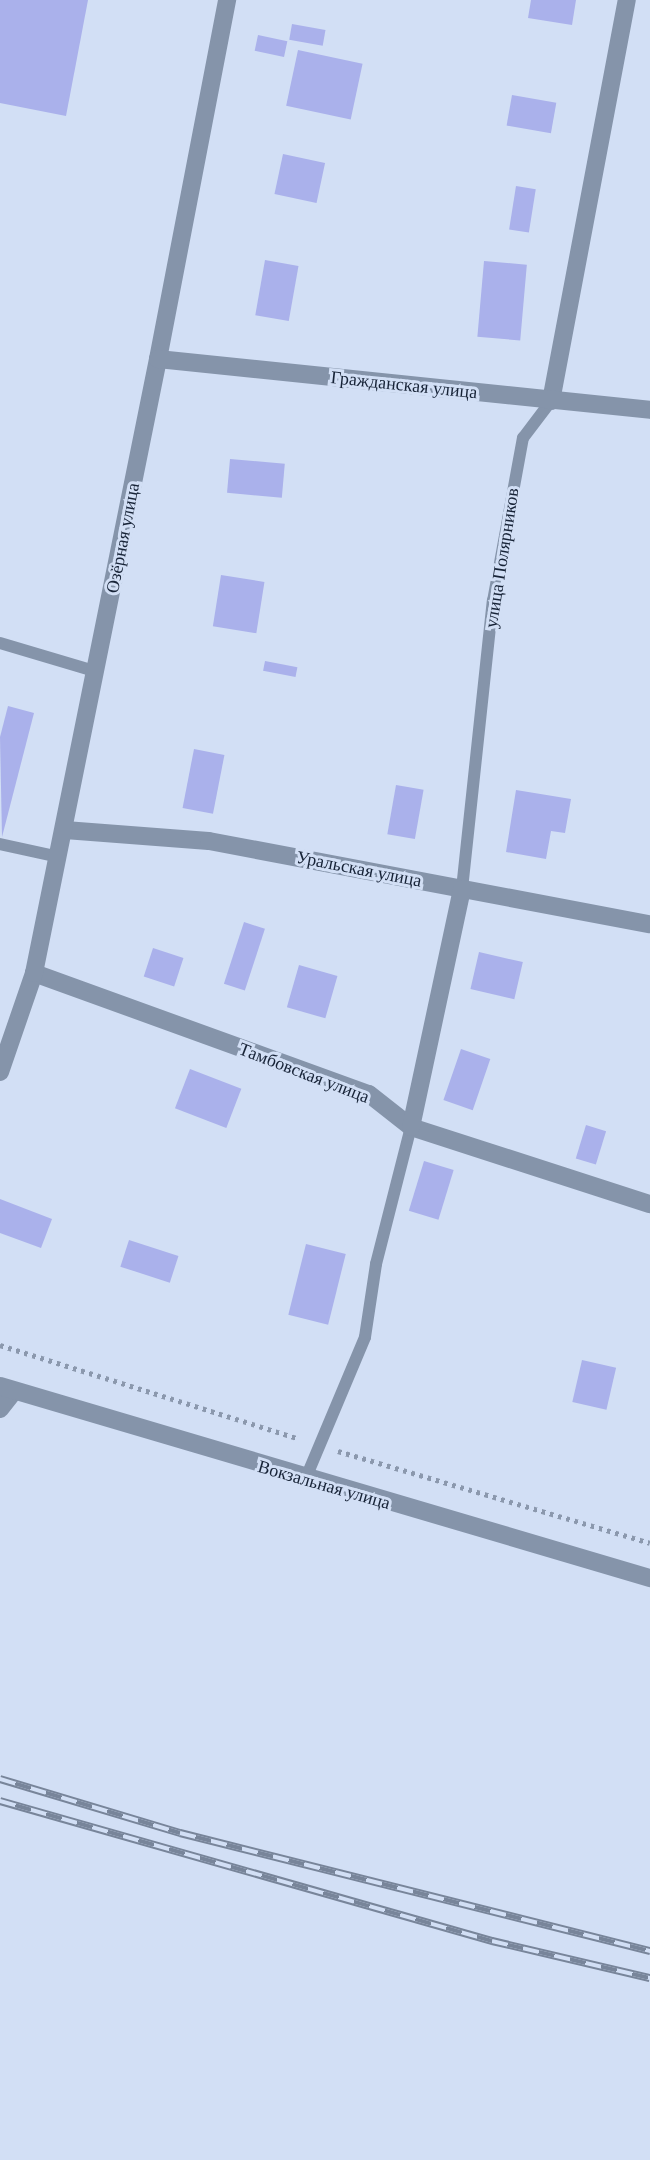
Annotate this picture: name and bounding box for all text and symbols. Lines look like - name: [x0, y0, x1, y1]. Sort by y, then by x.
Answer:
- street label: Гражданская улица: [330, 367, 478, 403]
- street label: Озёрная улица: [102, 481, 144, 595]
- street label: улица Полярников: [480, 486, 524, 630]
- street label: Уральская улица: [295, 846, 423, 892]
- street label: Тамбовская улица: [236, 1038, 372, 1108]
- street label: Вокзальная улица: [255, 1456, 393, 1514]

